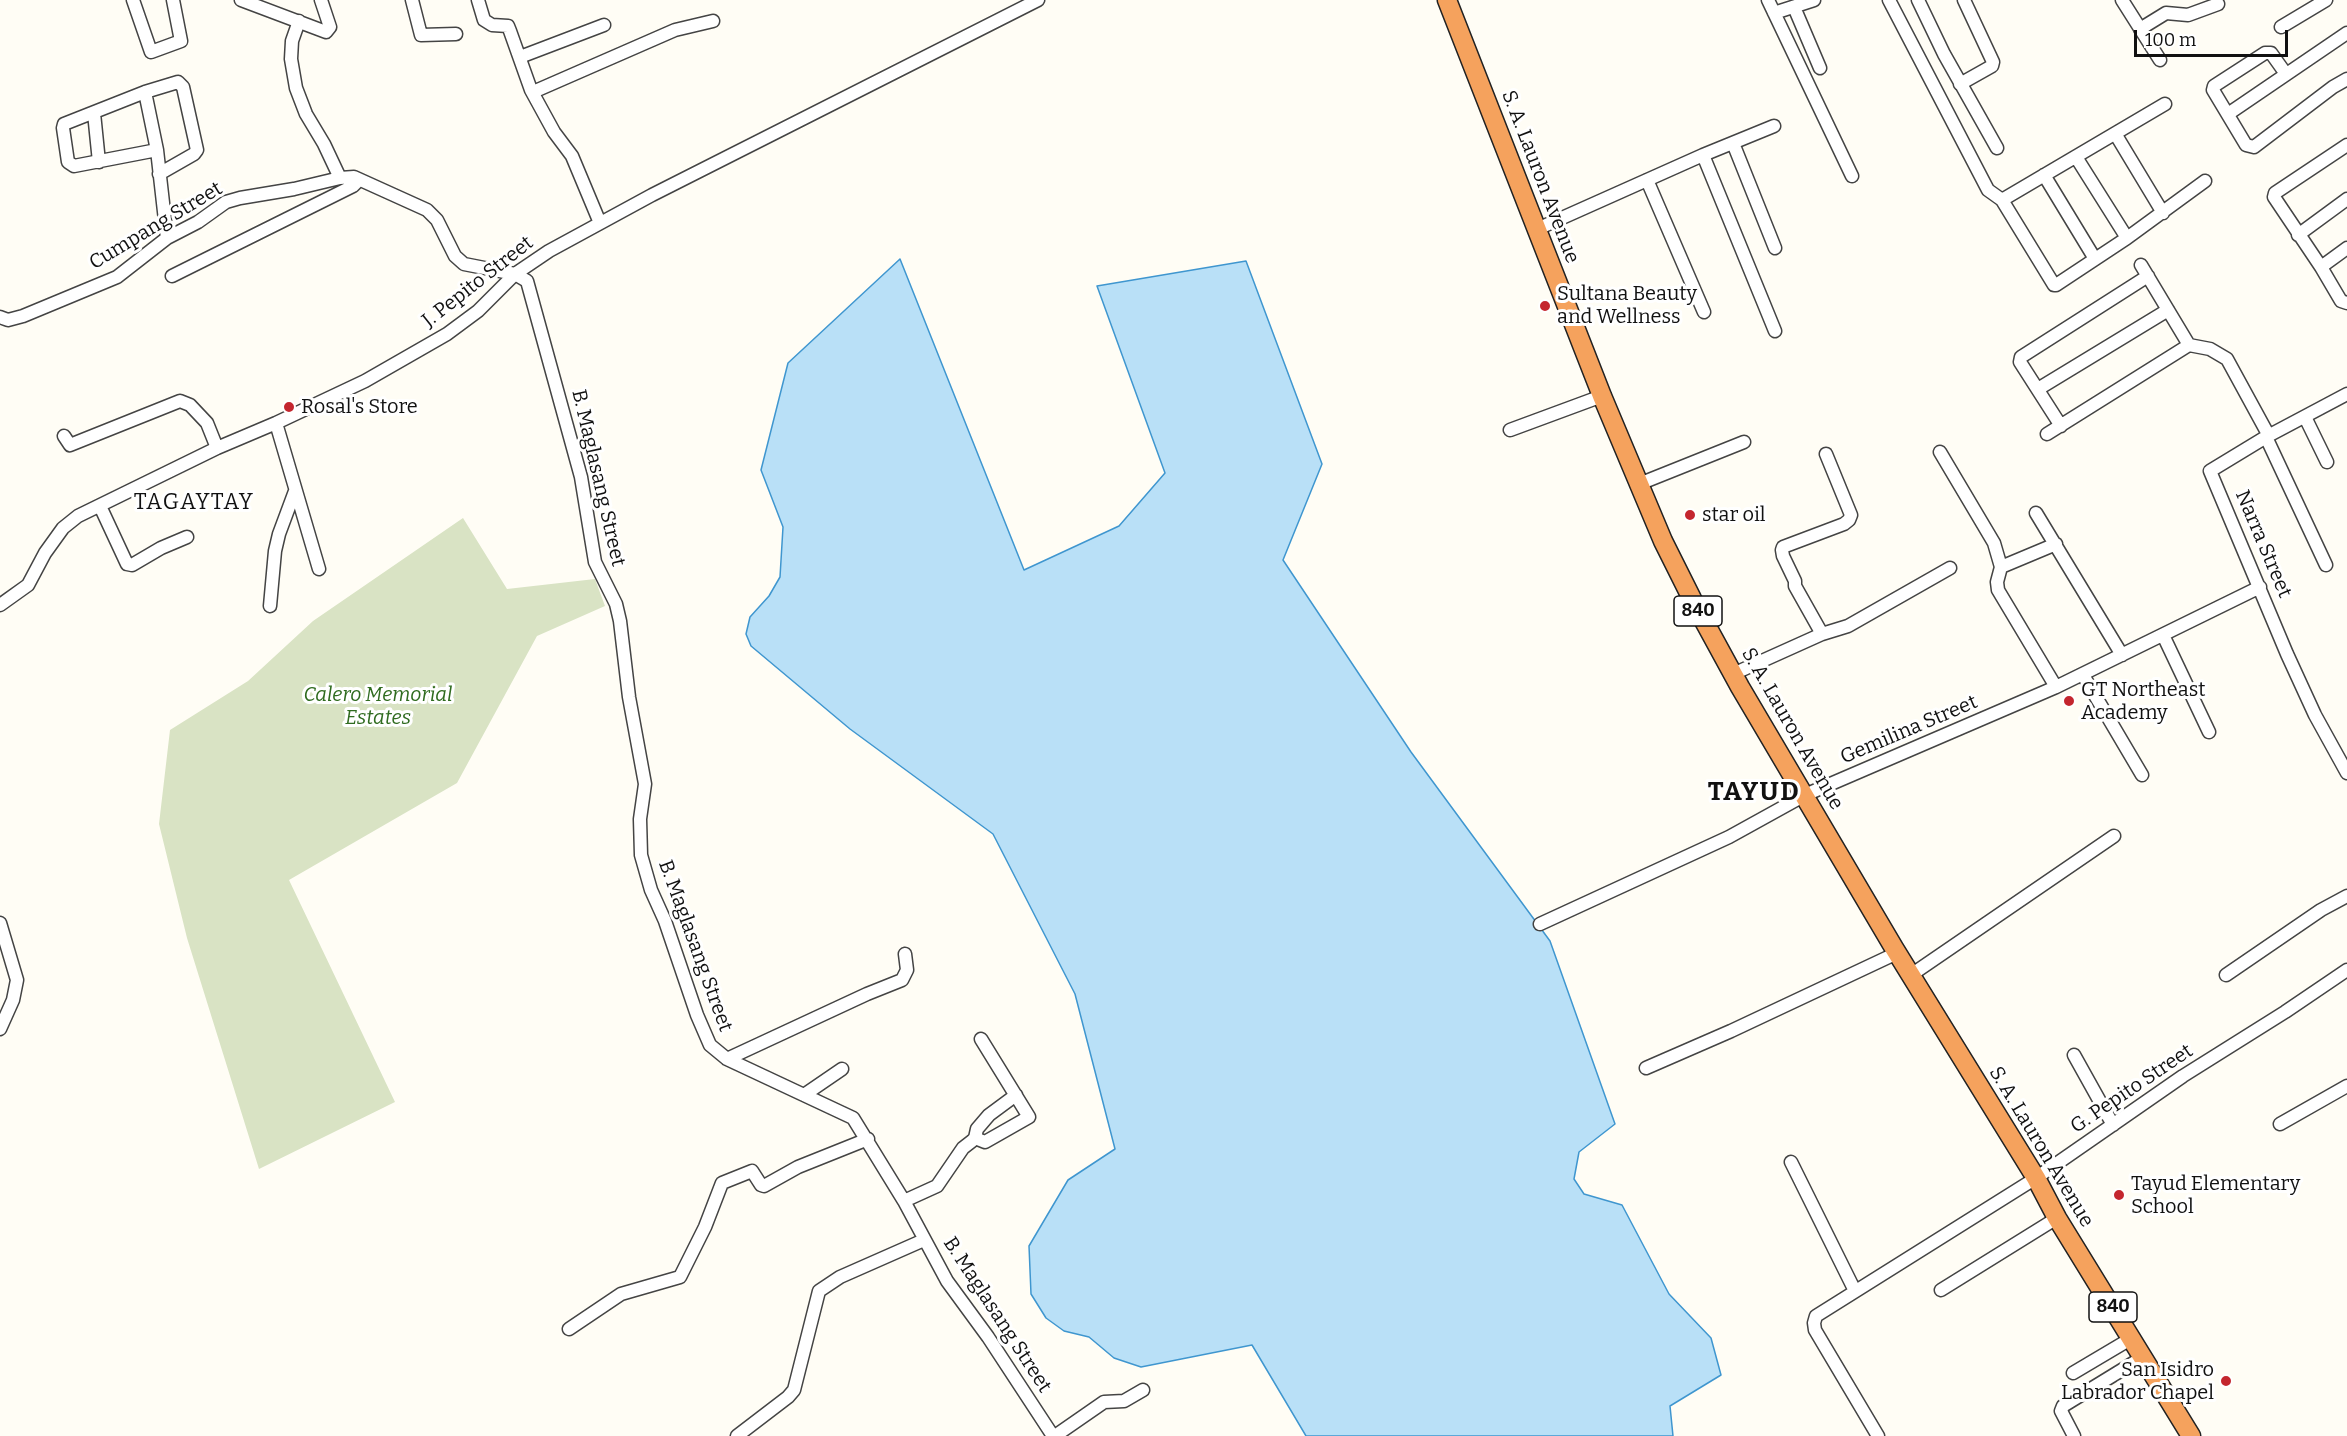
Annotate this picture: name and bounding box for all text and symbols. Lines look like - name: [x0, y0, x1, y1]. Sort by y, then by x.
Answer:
- scale bar: [2137, 18, 2292, 56]
- text: 100 m: [2145, 29, 2196, 51]
- street label: S. A. Lauron Avenue: [1496, 87, 1584, 267]
- street label: Cumpang Street: [85, 177, 227, 275]
- street label: J. Pepito Street: [418, 231, 538, 333]
- place label: Sultana Beauty and Wellness: [1557, 282, 1697, 329]
- marker: Sultana Beauty and Wellness: [1538, 299, 1552, 313]
- street label: B. Maglasang Street: [566, 387, 630, 569]
- place label: Rosal's Store: [301, 395, 418, 419]
- marker: Rosal's Store: [282, 400, 296, 414]
- street label: Narra Street: [2230, 487, 2296, 601]
- district label: TAGAYTAY: [134, 490, 254, 516]
- place label: star oil: [1702, 503, 1766, 527]
- marker: star oil: [1683, 508, 1697, 522]
- road number: 840: [1674, 596, 1722, 626]
- street label: S. A. Lauron Avenue: [1736, 644, 1848, 814]
- place label: GT Northeast Academy: [2081, 678, 2205, 725]
- park label: Calero Memorial Estates: [304, 683, 452, 730]
- street label: Gemilina Street: [1837, 690, 1981, 770]
- marker: GT Northeast Academy: [2062, 694, 2076, 708]
- district label: TAYUD: [1708, 777, 1800, 809]
- street label: B. Maglasang Street: [653, 857, 737, 1035]
- street label: G. Pepito Street: [2066, 1039, 2198, 1139]
- street label: S. A. Lauron Avenue: [1984, 1062, 2098, 1232]
- place label: Tayud Elementary School: [2131, 1172, 2300, 1219]
- marker: Tayud Elementary School: [2112, 1188, 2126, 1202]
- street label: B. Maglasang Street: [938, 1233, 1056, 1397]
- road number: 840: [2089, 1292, 2137, 1322]
- place label: San Isidro Labrador Chapel: [2061, 1358, 2214, 1405]
- marker: San Isidro Labrador Chapel: [2219, 1374, 2233, 1388]

